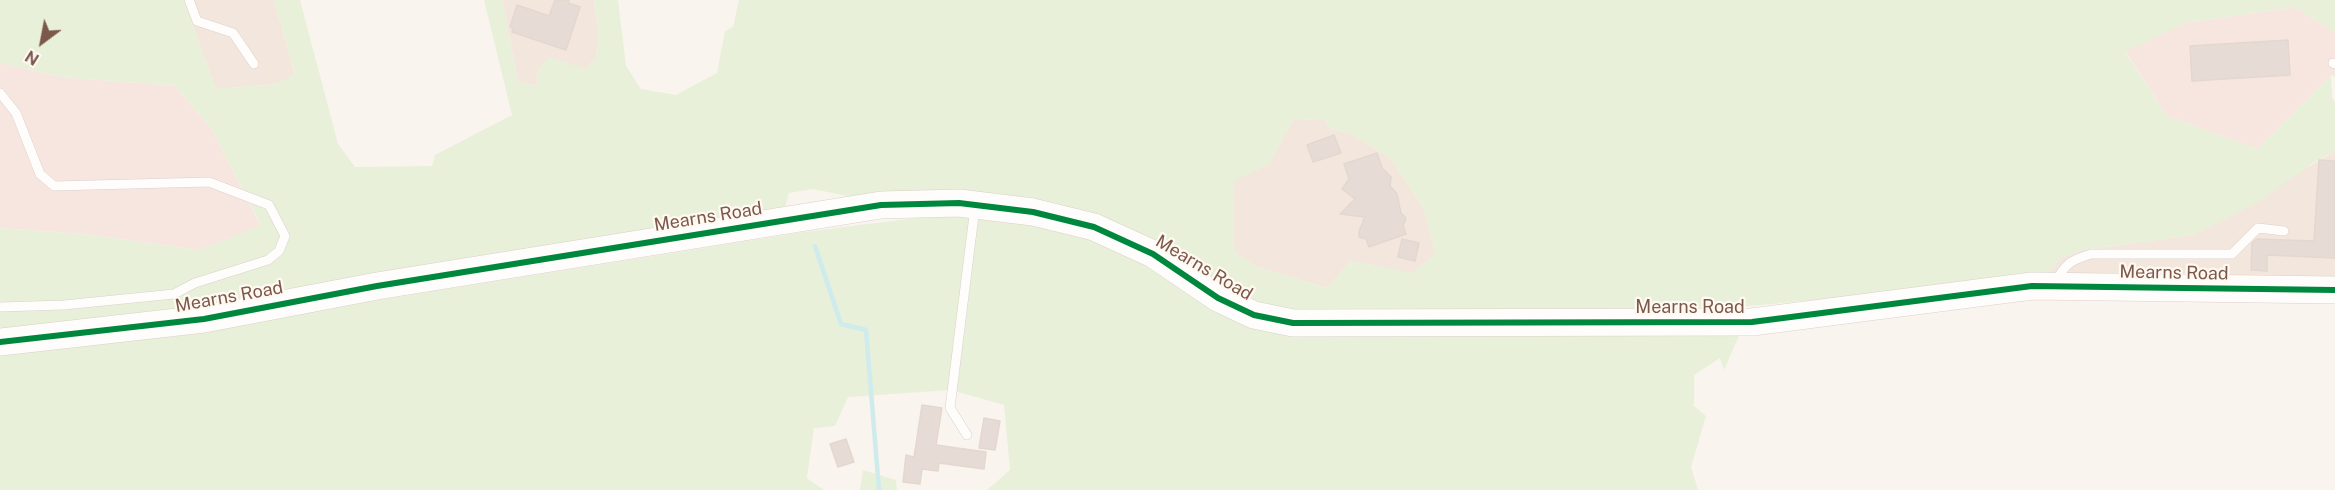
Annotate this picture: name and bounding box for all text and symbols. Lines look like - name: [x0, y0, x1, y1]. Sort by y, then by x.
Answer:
- north arrow: [12, 12, 72, 72]
- text: N: [22, 46, 43, 69]
- street label: Mearns Road: [652, 198, 764, 236]
- street label: Mearns Road: [1152, 231, 1256, 305]
- street label: Mearns Road: [2119, 261, 2229, 285]
- street label: Mearns Road: [173, 277, 285, 317]
- street label: Mearns Road: [1635, 296, 1745, 318]

